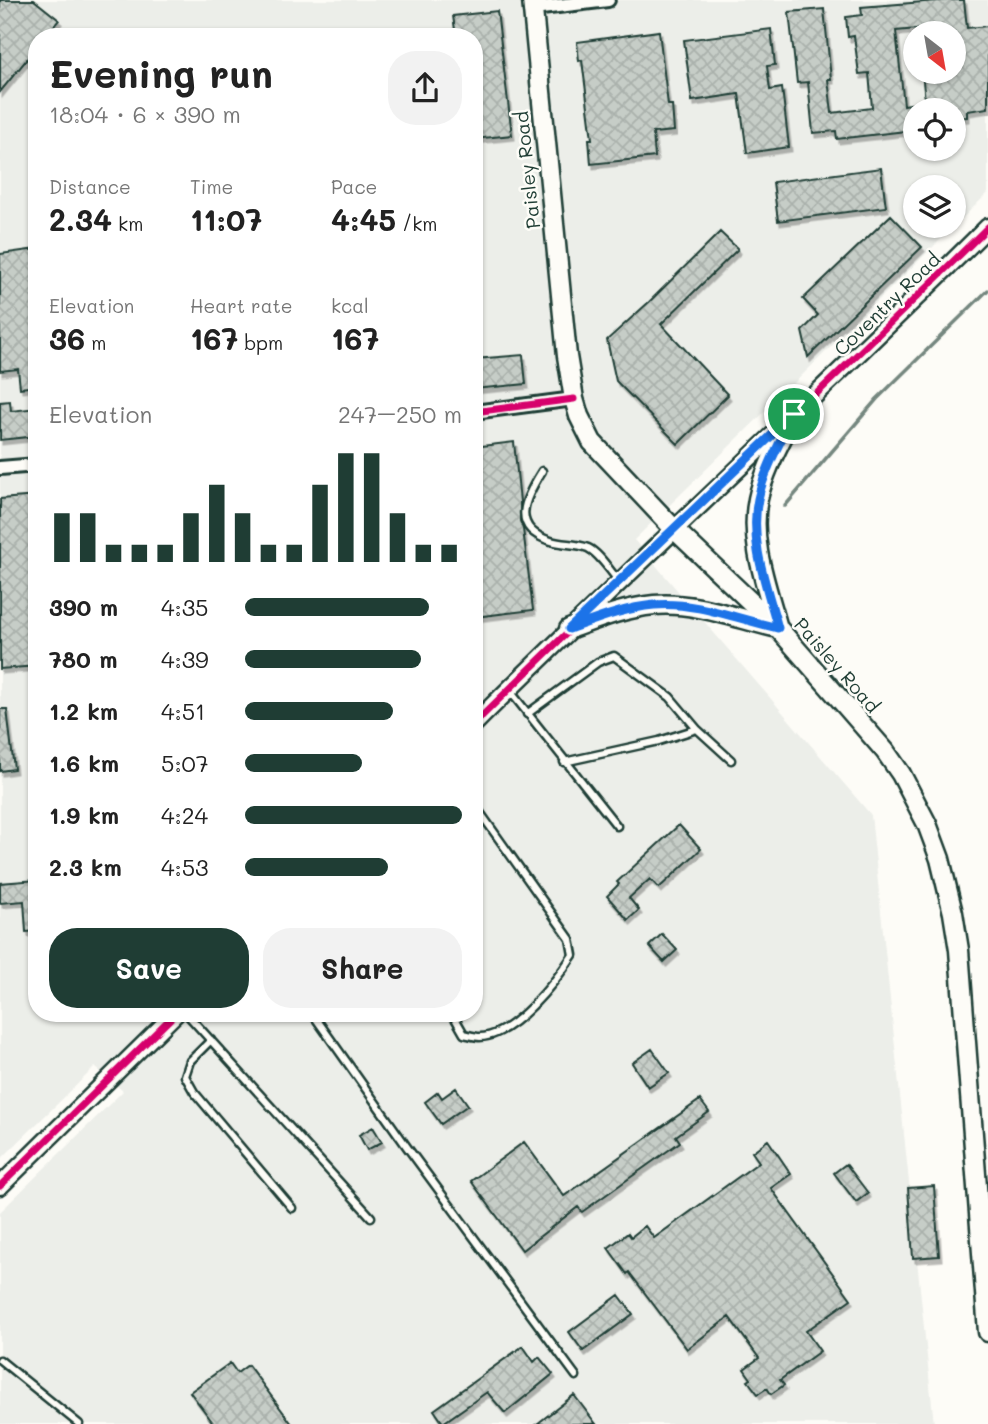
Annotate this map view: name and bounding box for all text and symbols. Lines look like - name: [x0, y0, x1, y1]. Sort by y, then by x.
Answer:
- north arrow: [903, 21, 966, 84]
- map controls: [903, 21, 966, 238]
- text: Evening run: [49, 48, 273, 98]
- button: share: [388, 51, 462, 125]
- button: locate: [903, 98, 966, 161]
- text: 18:04 · 6 × 390 m: [49, 99, 241, 129]
- street label: Paisley Road: [508, 110, 545, 230]
- text: Distance: [49, 174, 131, 199]
- text: Time: [190, 174, 233, 199]
- text: Pace: [331, 174, 377, 199]
- button: layers: [903, 175, 966, 238]
- text: 2.34: [49, 199, 112, 239]
- text: 11:07: [190, 199, 262, 239]
- text: 4:45: [331, 199, 396, 239]
- text: km: [112, 211, 143, 236]
- text: /km: [396, 211, 437, 236]
- street label: Coventry Road: [828, 247, 945, 361]
- text: Elevation: [49, 293, 134, 318]
- text: Heart rate: [190, 293, 293, 318]
- text: kcal: [331, 293, 369, 318]
- text: 36: [49, 318, 85, 358]
- text: 167: [190, 318, 238, 358]
- text: 167: [331, 318, 379, 358]
- text: m: [85, 330, 106, 355]
- text: bpm: [238, 330, 283, 355]
- pin: [764, 384, 824, 444]
- icon: arrive: [775, 395, 813, 433]
- text: Elevation: [49, 399, 152, 429]
- text: 247–250 m: [338, 399, 462, 429]
- text: 390 m: [49, 592, 118, 622]
- text: 4:35: [161, 592, 209, 622]
- street label: Paisley Road: [789, 612, 886, 718]
- text: 780 m: [49, 644, 117, 674]
- text: 4:39: [161, 644, 209, 674]
- text: 1.2 km: [49, 696, 118, 726]
- text: 4:51: [161, 696, 205, 726]
- text: 1.6 km: [49, 748, 119, 778]
- text: 5:07: [161, 748, 209, 778]
- text: 1.9 km: [49, 800, 119, 830]
- text: 4:24: [161, 800, 208, 830]
- text: 2.3 km: [49, 852, 122, 882]
- text: 4:53: [161, 852, 209, 882]
- button: Save: [49, 928, 249, 1008]
- button: Share: [263, 928, 462, 1008]

